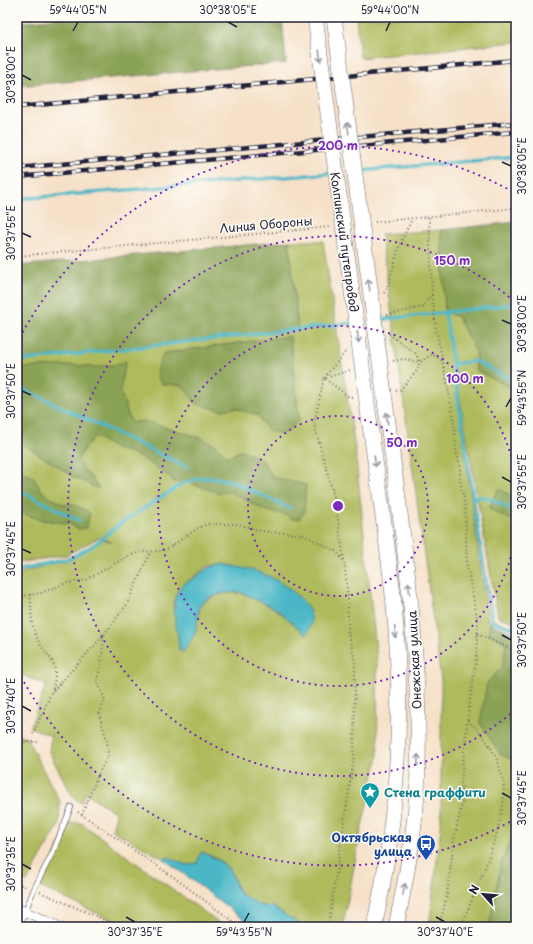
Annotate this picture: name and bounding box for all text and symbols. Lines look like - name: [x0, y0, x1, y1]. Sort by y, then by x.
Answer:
- text: 59°44'05"N: [49, 2, 107, 17]
- text: 30°38'05"E: [199, 2, 257, 17]
- text: 59°44'00"N: [361, 2, 419, 17]
- text: 30°38'00"E: [3, 46, 18, 104]
- one-way arrow: [316, 49, 324, 62]
- one-way arrow: [344, 122, 352, 135]
- text: 200 m: [318, 136, 358, 154]
- text: 30°38'05"E: [514, 137, 529, 195]
- street label: Колпинский путепровод: [326, 171, 364, 313]
- text: 30°37'55"E: [3, 205, 18, 261]
- street label: Линия Обороны: [219, 211, 313, 237]
- text: 150 m: [434, 251, 470, 269]
- one-way arrow: [365, 279, 373, 292]
- text: 30°38'00"E: [514, 295, 529, 353]
- one-way arrow: [354, 330, 362, 343]
- text: 30°37'50"E: [3, 363, 18, 419]
- text: 100 m: [446, 369, 484, 387]
- text: 59°43'55"N: [514, 369, 529, 426]
- one-way arrow: [383, 411, 391, 424]
- text: 50 m: [386, 433, 418, 451]
- one-way arrow: [371, 454, 379, 467]
- text: 30°37'55"E: [514, 454, 529, 510]
- centre of rings: [331, 499, 345, 513]
- text: 30°37'45"E: [3, 521, 18, 577]
- one-way arrow: [405, 582, 413, 595]
- street label: Онежская улица: [402, 610, 426, 710]
- text: 30°37'50"E: [514, 612, 529, 668]
- one-way arrow: [392, 625, 399, 638]
- text: 30°37'40"E: [3, 678, 18, 734]
- one-way arrow: [414, 754, 421, 767]
- text: 30°37'45"E: [514, 770, 529, 826]
- place icon: Стена граффити: [359, 781, 381, 809]
- place label: Стена граффити: [384, 783, 486, 801]
- place label: Октябрьская улица: [331, 828, 413, 860]
- bus stop icon: Октябрьская улица: [415, 833, 437, 861]
- text: 30°37'35"E: [3, 836, 18, 892]
- north arrow: [463, 874, 503, 914]
- text: N: [464, 881, 483, 897]
- one-way arrow: [400, 883, 408, 896]
- text: 30°37'35"E: [107, 924, 163, 939]
- text: 59°43'55"N: [216, 924, 273, 939]
- text: 30°37'40"E: [417, 924, 473, 939]

